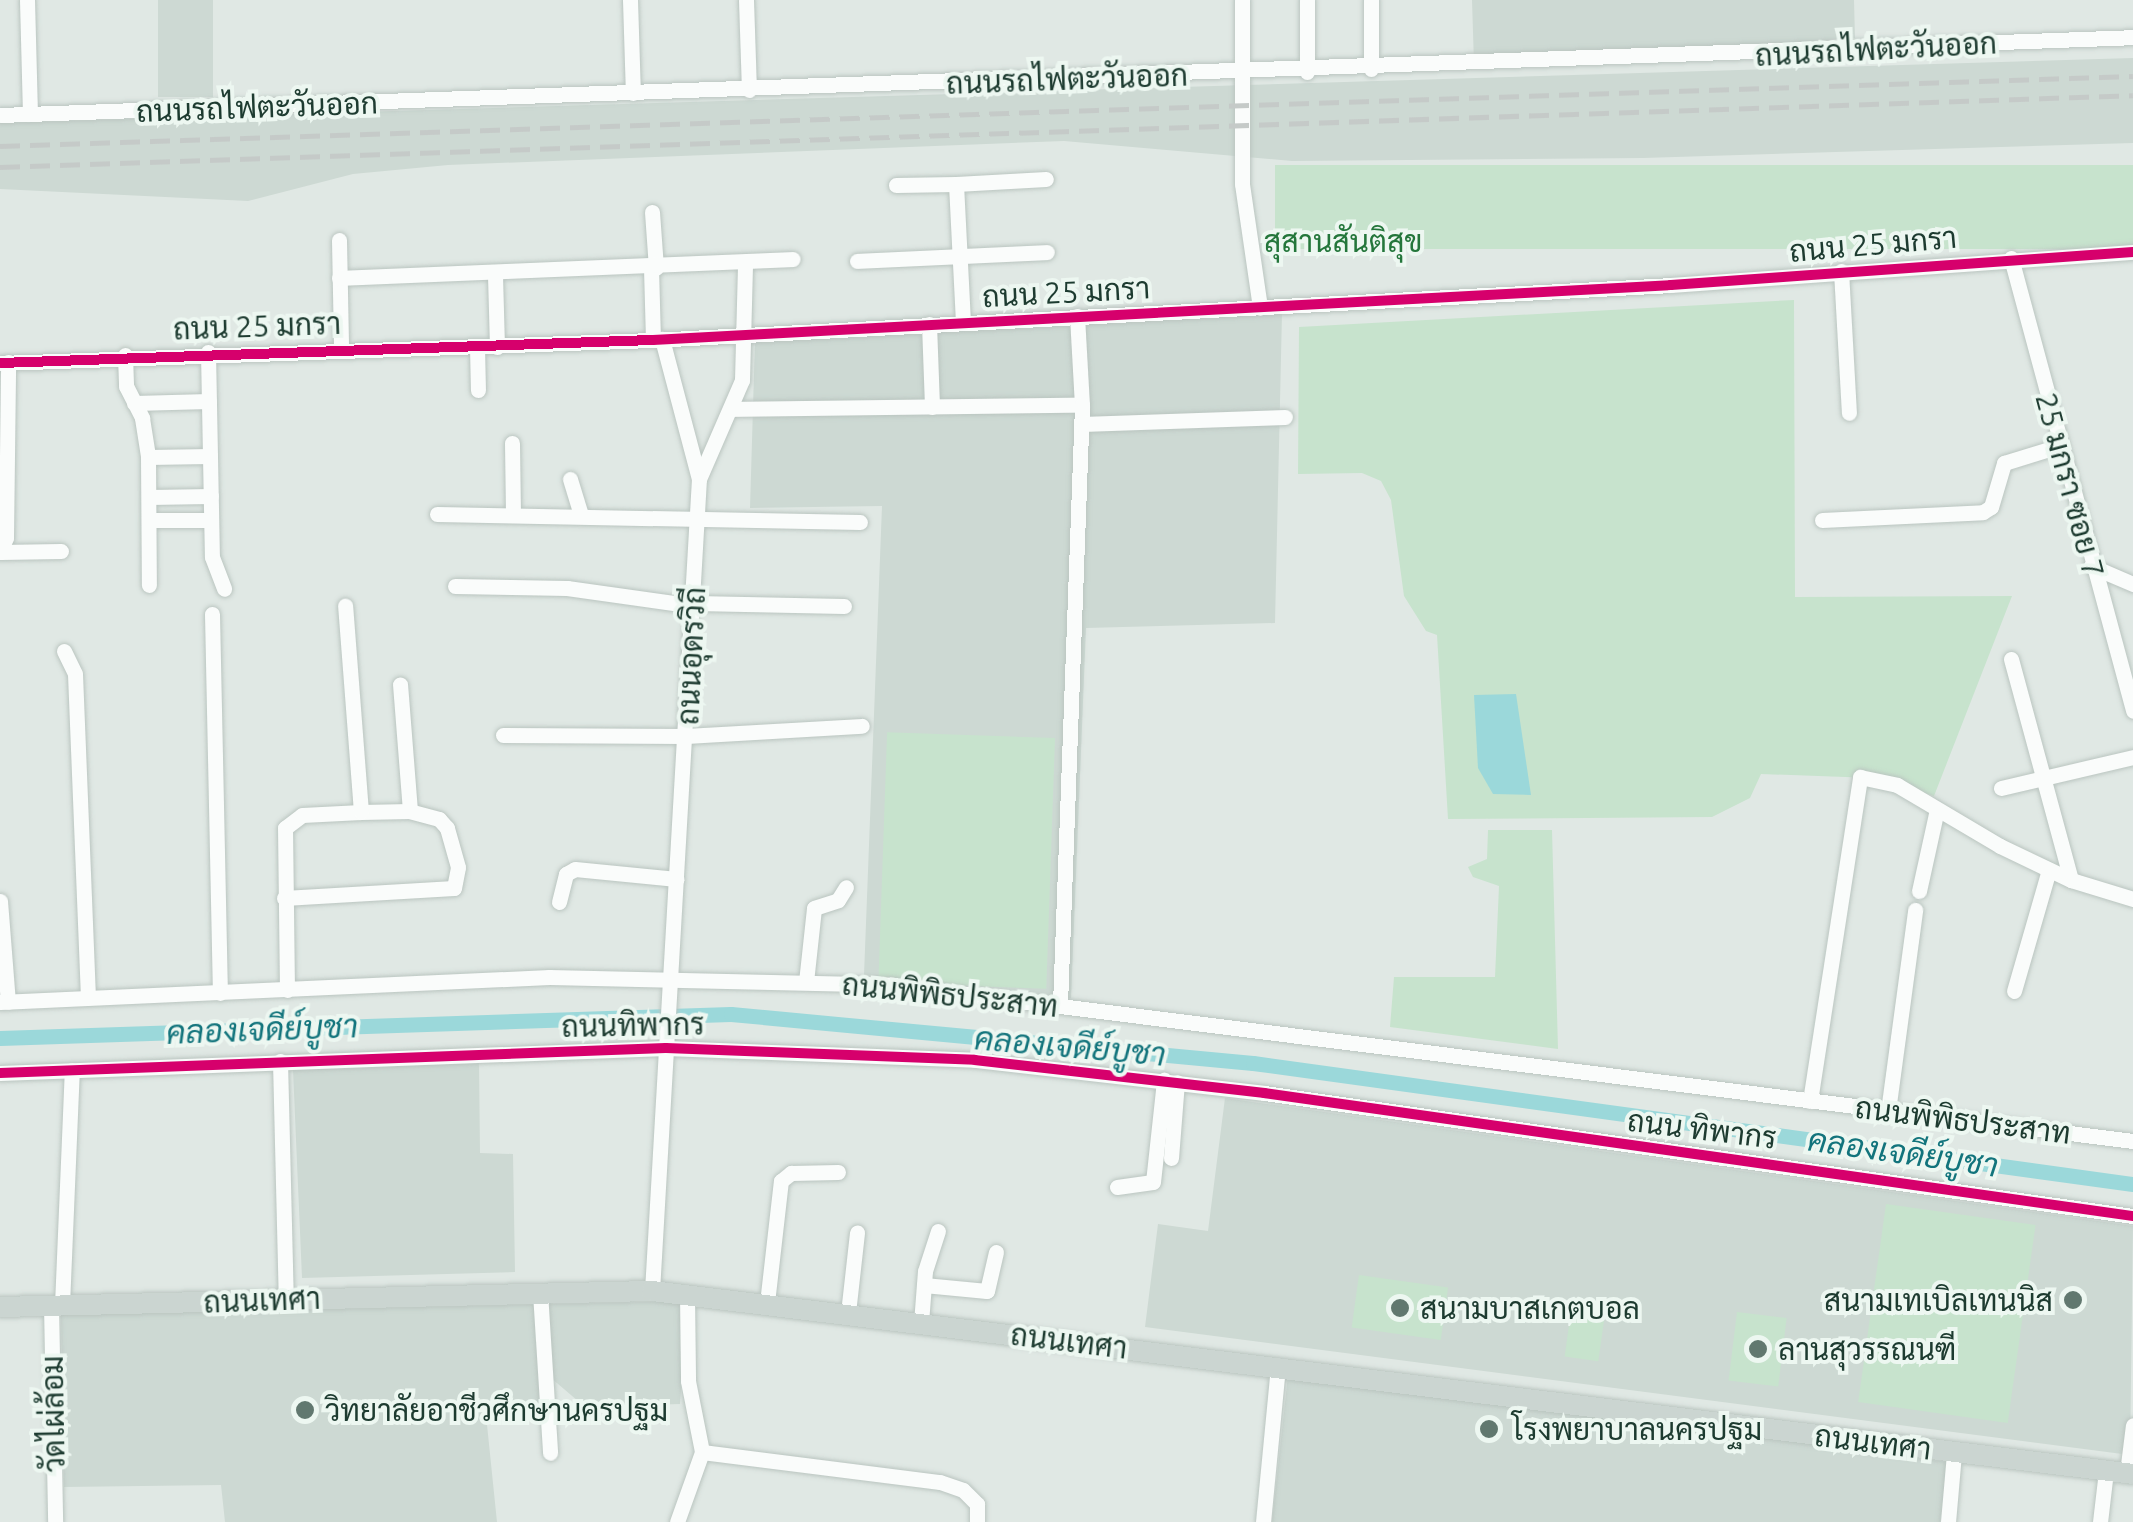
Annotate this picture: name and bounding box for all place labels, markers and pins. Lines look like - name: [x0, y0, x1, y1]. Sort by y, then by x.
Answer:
- place label: สนามเทเบิลเทนนิส: [1824, 1282, 2053, 1318]
- marker: สนามเทเบิลเทนนิส: [2062, 1289, 2084, 1311]
- place label: สนามบาสเกตบอล: [1420, 1290, 1640, 1326]
- marker: สนามบาสเกตบอล: [1389, 1297, 1411, 1319]
- place label: ลานสุวรรณนฑี: [1778, 1331, 1956, 1367]
- marker: ลานสุวรรณนฑี: [1747, 1338, 1769, 1360]
- place label: วิทยาลัยอาชีวศึกษานครปฐม: [325, 1392, 668, 1428]
- marker: วิทยาลัยอาชีวศึกษานครปฐม: [294, 1399, 316, 1421]
- place label: โรงพยาบาลนครปฐม: [1512, 1411, 1762, 1447]
- marker: โรงพยาบาลนครปฐม: [1476, 1416, 1502, 1442]

